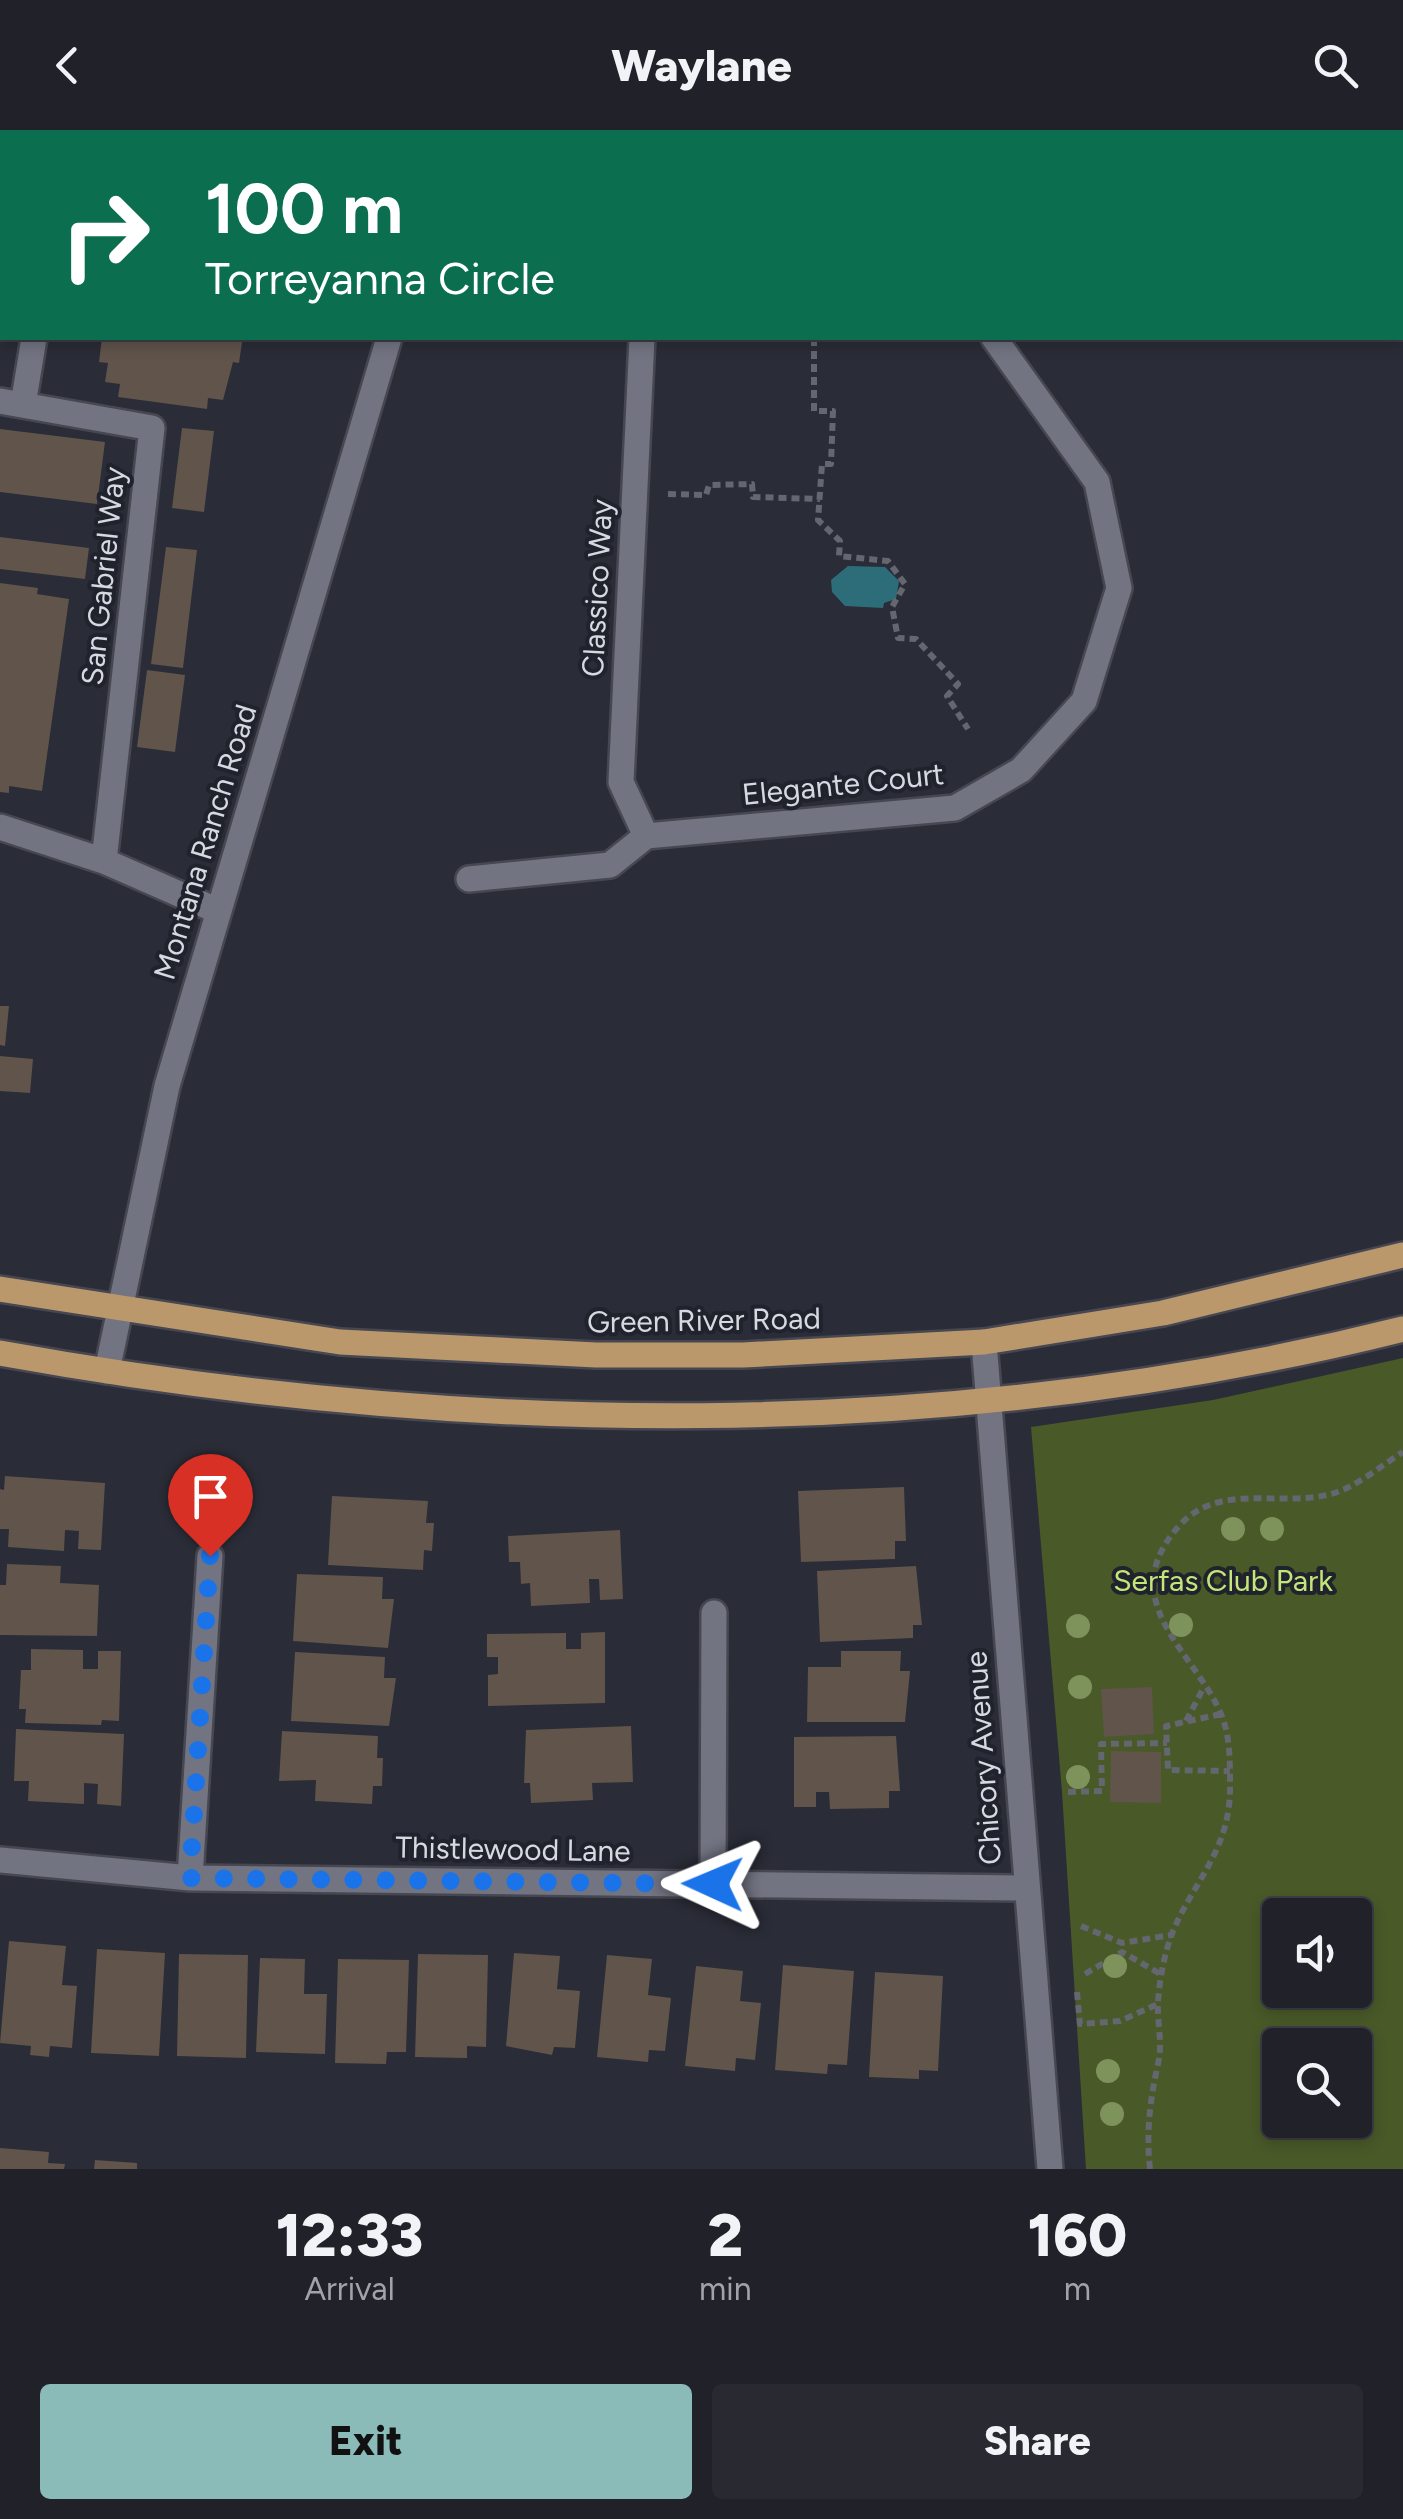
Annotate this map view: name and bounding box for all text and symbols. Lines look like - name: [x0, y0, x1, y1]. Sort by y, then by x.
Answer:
- icon: back: [40, 38, 95, 93]
- text: Waylane: [611, 38, 792, 92]
- icon: search: [1308, 38, 1363, 93]
- text: 100 m: [205, 166, 403, 251]
- icon: right: [40, 170, 170, 300]
- text: Torreyanna Circle: [205, 251, 555, 305]
- street label: San Gabriel Way: [73, 465, 133, 687]
- street label: Classico Way: [574, 498, 620, 678]
- street label: Montana Ranch Road: [146, 700, 264, 984]
- street label: Elegante Court: [740, 755, 946, 813]
- street label: Green River Road: [587, 1299, 821, 1341]
- pin: [168, 1454, 253, 1557]
- icon: arrive: [183, 1469, 238, 1524]
- park label: Serfas Club Park: [1113, 1562, 1333, 1599]
- street label: Chicory Avenue: [957, 1650, 1009, 1866]
- street label: Thistlewood Lane: [395, 1828, 631, 1870]
- position arrow: [661, 1832, 765, 1936]
- map controls: [1262, 1898, 1372, 2138]
- button: sound: [1262, 1898, 1372, 2008]
- button: search: [1262, 2028, 1372, 2138]
- text: 12:33: [276, 2199, 423, 2271]
- text: 2: [708, 2199, 743, 2271]
- text: 160: [1027, 2199, 1127, 2271]
- text: Arrival: [304, 2270, 395, 2308]
- text: min: [699, 2270, 752, 2308]
- text: m: [1064, 2270, 1091, 2308]
- button: Exit: [40, 2384, 692, 2499]
- button: Share: [712, 2384, 1363, 2499]

